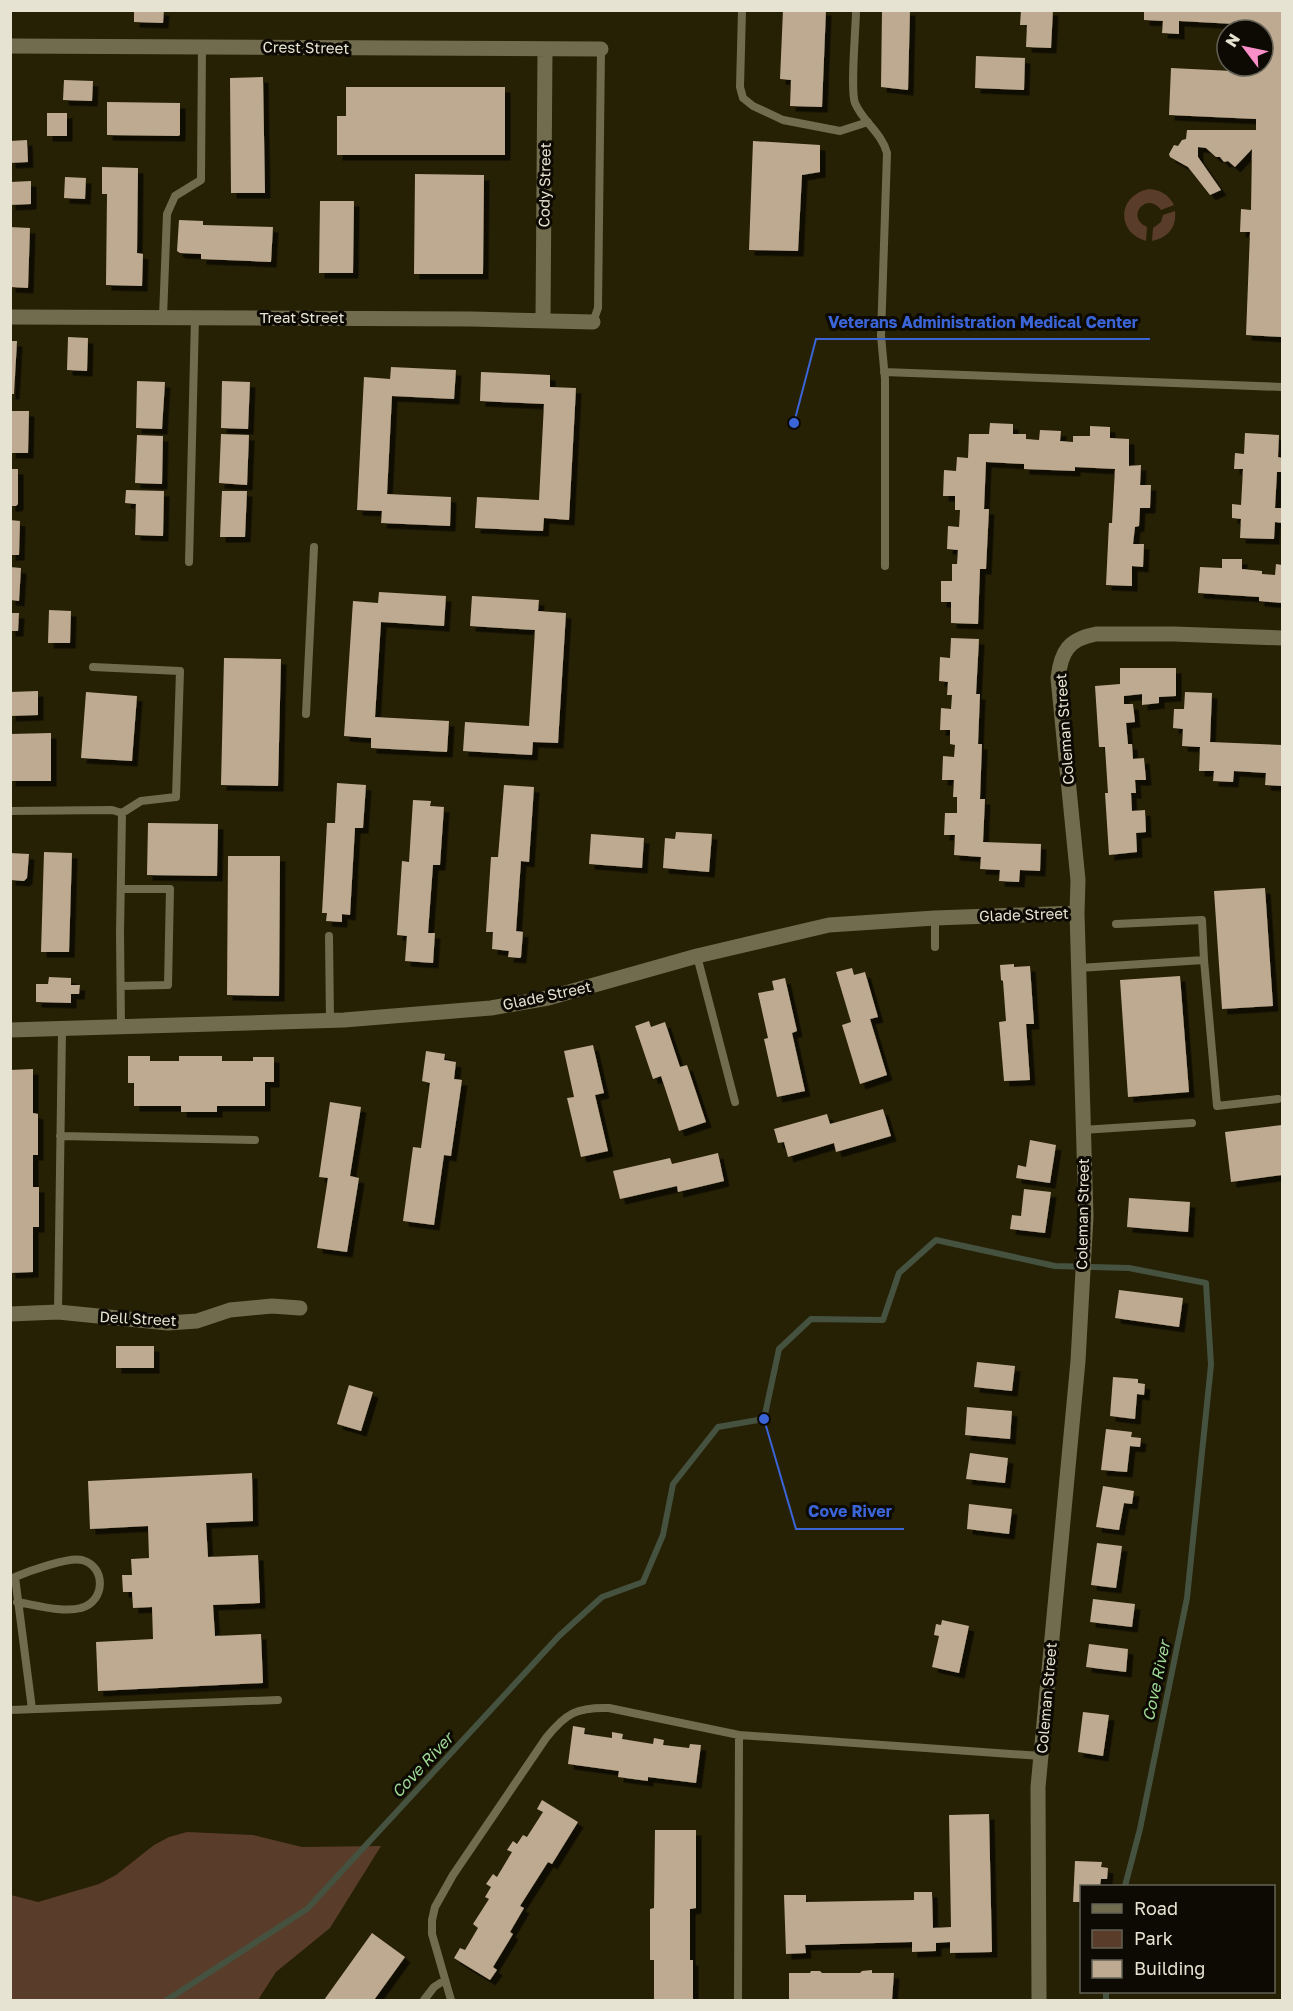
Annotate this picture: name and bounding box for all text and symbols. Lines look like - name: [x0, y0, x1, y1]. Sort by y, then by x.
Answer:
- north arrow: [1215, 18, 1275, 78]
- text: N: [1221, 30, 1244, 51]
- street label: Crest Street: [263, 37, 350, 57]
- street label: Cody Street: [534, 142, 554, 228]
- callout: Veterans Administration Medical Center: [816, 305, 1150, 339]
- street label: Treat Street: [260, 308, 344, 326]
- text: Veterans Administration Medical Center: [828, 312, 1138, 332]
- street label: Coleman Street: [1051, 673, 1077, 785]
- street label: Glade Street: [979, 903, 1069, 925]
- street label: Glade Street: [501, 977, 593, 1013]
- street label: Coleman Street: [1072, 1158, 1092, 1270]
- street label: Dell Street: [99, 1307, 177, 1329]
- callout: Cove River: [796, 1495, 904, 1529]
- text: Cove River: [808, 1501, 892, 1521]
- water label: Cove River: [1138, 1636, 1175, 1723]
- street label: Coleman Street: [1032, 1641, 1060, 1754]
- water label: Cove River: [387, 1726, 459, 1802]
- legend: [1080, 1885, 1275, 1993]
- text: Road: [1134, 1897, 1178, 1919]
- text: Park: [1134, 1927, 1173, 1949]
- text: Building: [1134, 1957, 1205, 1979]

